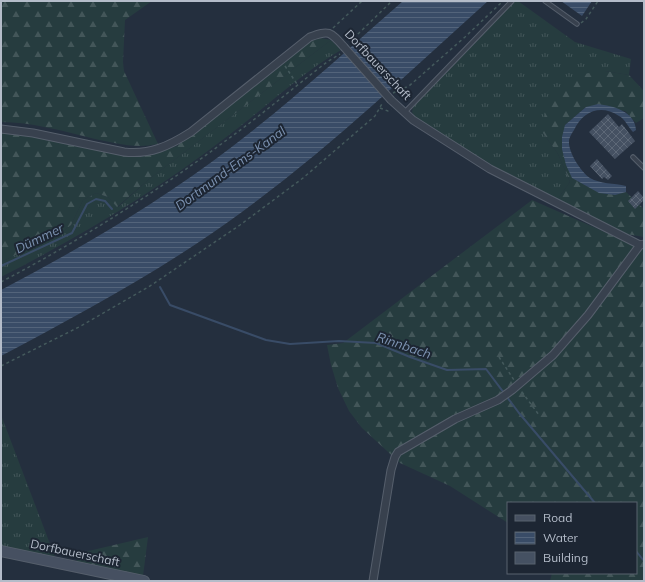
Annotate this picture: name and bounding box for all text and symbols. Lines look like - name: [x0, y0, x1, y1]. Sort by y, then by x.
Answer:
- street label: Dorfbauerschaft: [342, 26, 415, 103]
- water label: Dortmund-Ems-Kanal: [172, 122, 289, 213]
- water label: Dümmer: [12, 219, 67, 257]
- water label: Rinnbach: [374, 328, 434, 362]
- legend: [507, 502, 637, 574]
- text: Road: [543, 510, 572, 525]
- text: Water: [543, 530, 579, 545]
- street label: Dorfbauerschaft: [29, 536, 121, 569]
- text: Building: [543, 550, 588, 565]

